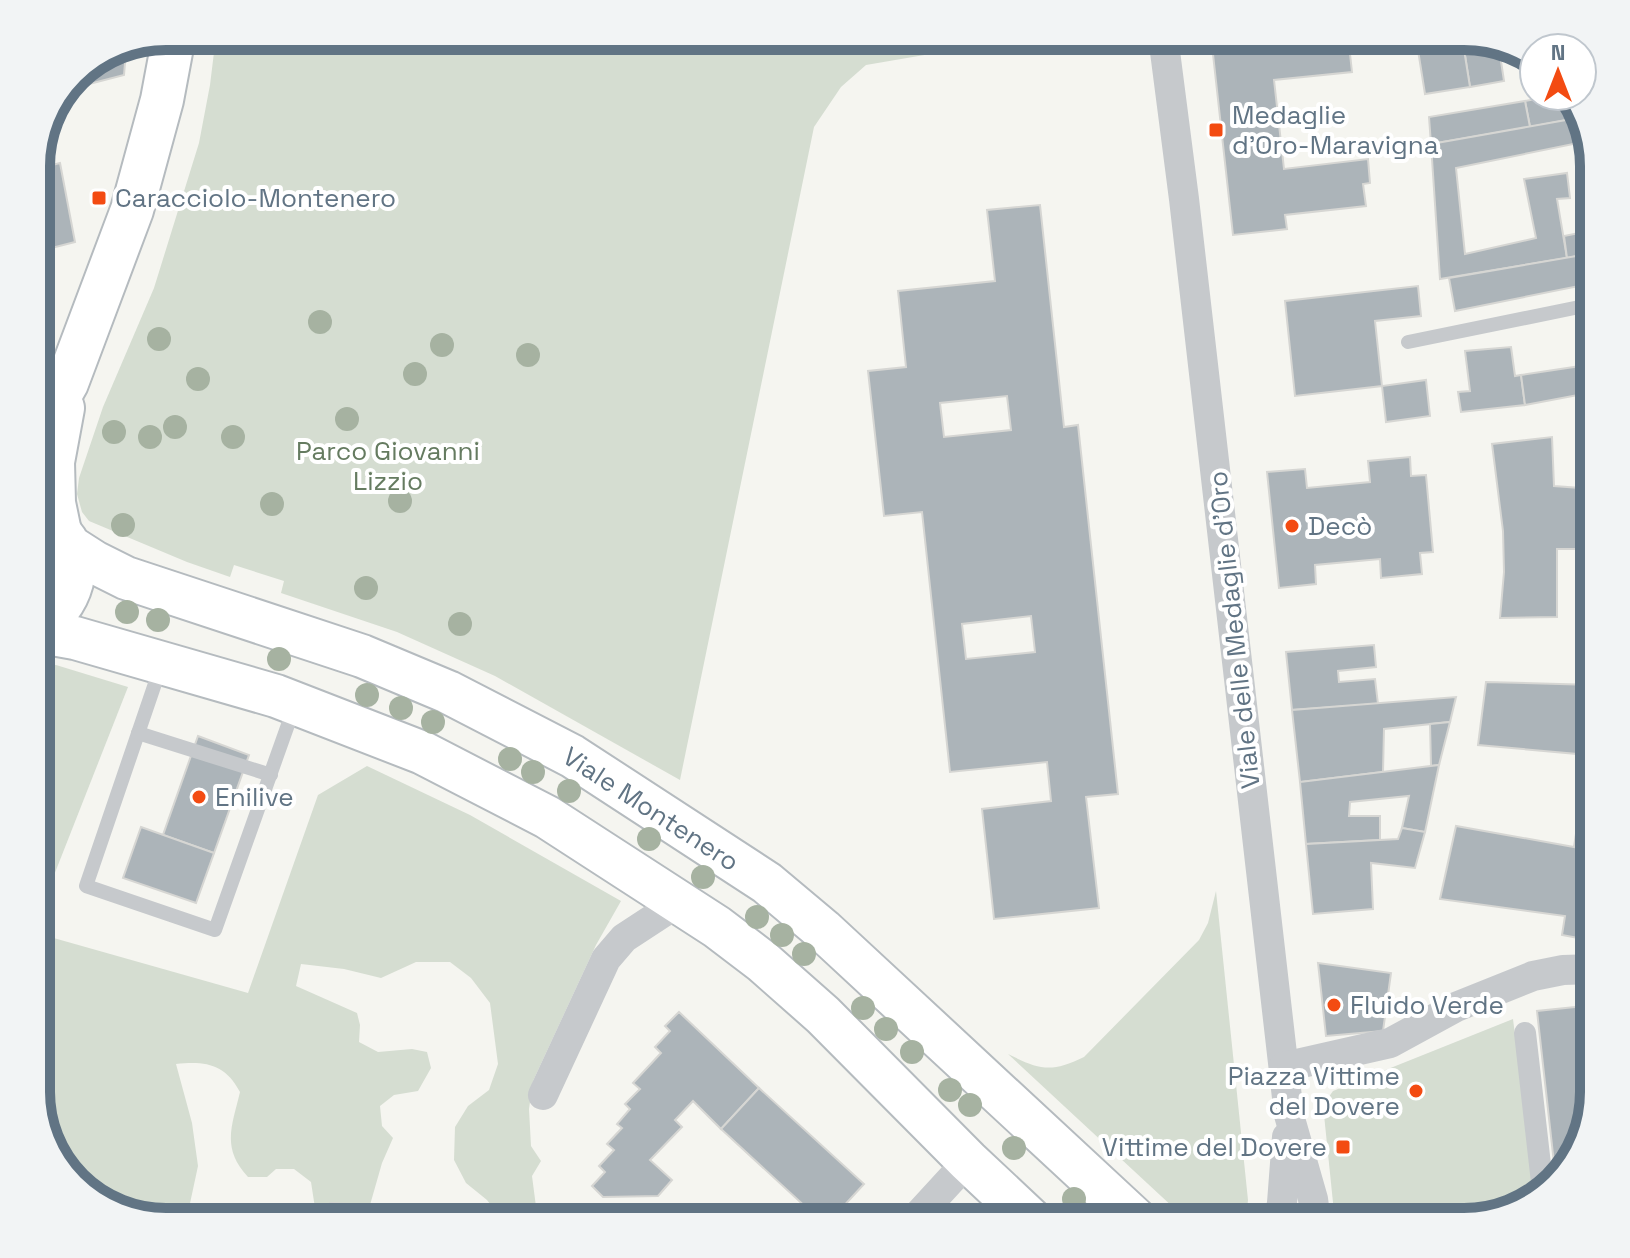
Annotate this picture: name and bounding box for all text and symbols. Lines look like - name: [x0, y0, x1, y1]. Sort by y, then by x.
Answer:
- north arrow: [1518, 32, 1598, 112]
- text: N: [1551, 38, 1565, 66]
- place label: Medaglie d'Oro-Maravigna: [1232, 98, 1439, 162]
- marker: Medaglie d'Oro-Maravigna: [1207, 121, 1225, 139]
- place label: Caracciolo-Montenero: [115, 181, 396, 215]
- marker: Caracciolo-Montenero: [90, 189, 108, 207]
- park label: Parco Giovanni Lizzio: [296, 434, 480, 498]
- street label: Viale delle Medaglie d'Oro: [1200, 469, 1268, 791]
- place label: Decò: [1308, 509, 1372, 543]
- marker: Decò: [1283, 517, 1301, 535]
- street label: Viale Montenero: [556, 739, 746, 879]
- place label: Enilive: [215, 780, 294, 814]
- marker: Enilive: [190, 788, 208, 806]
- place label: Fluido Verde: [1350, 988, 1504, 1022]
- marker: Fluido Verde: [1325, 996, 1343, 1014]
- place label: Piazza Vittime del Dovere: [1228, 1059, 1400, 1123]
- marker: Piazza Vittime del Dovere: [1407, 1082, 1425, 1100]
- place label: Vittime del Dovere: [1102, 1130, 1327, 1164]
- marker: Vittime del Dovere: [1334, 1138, 1352, 1156]

